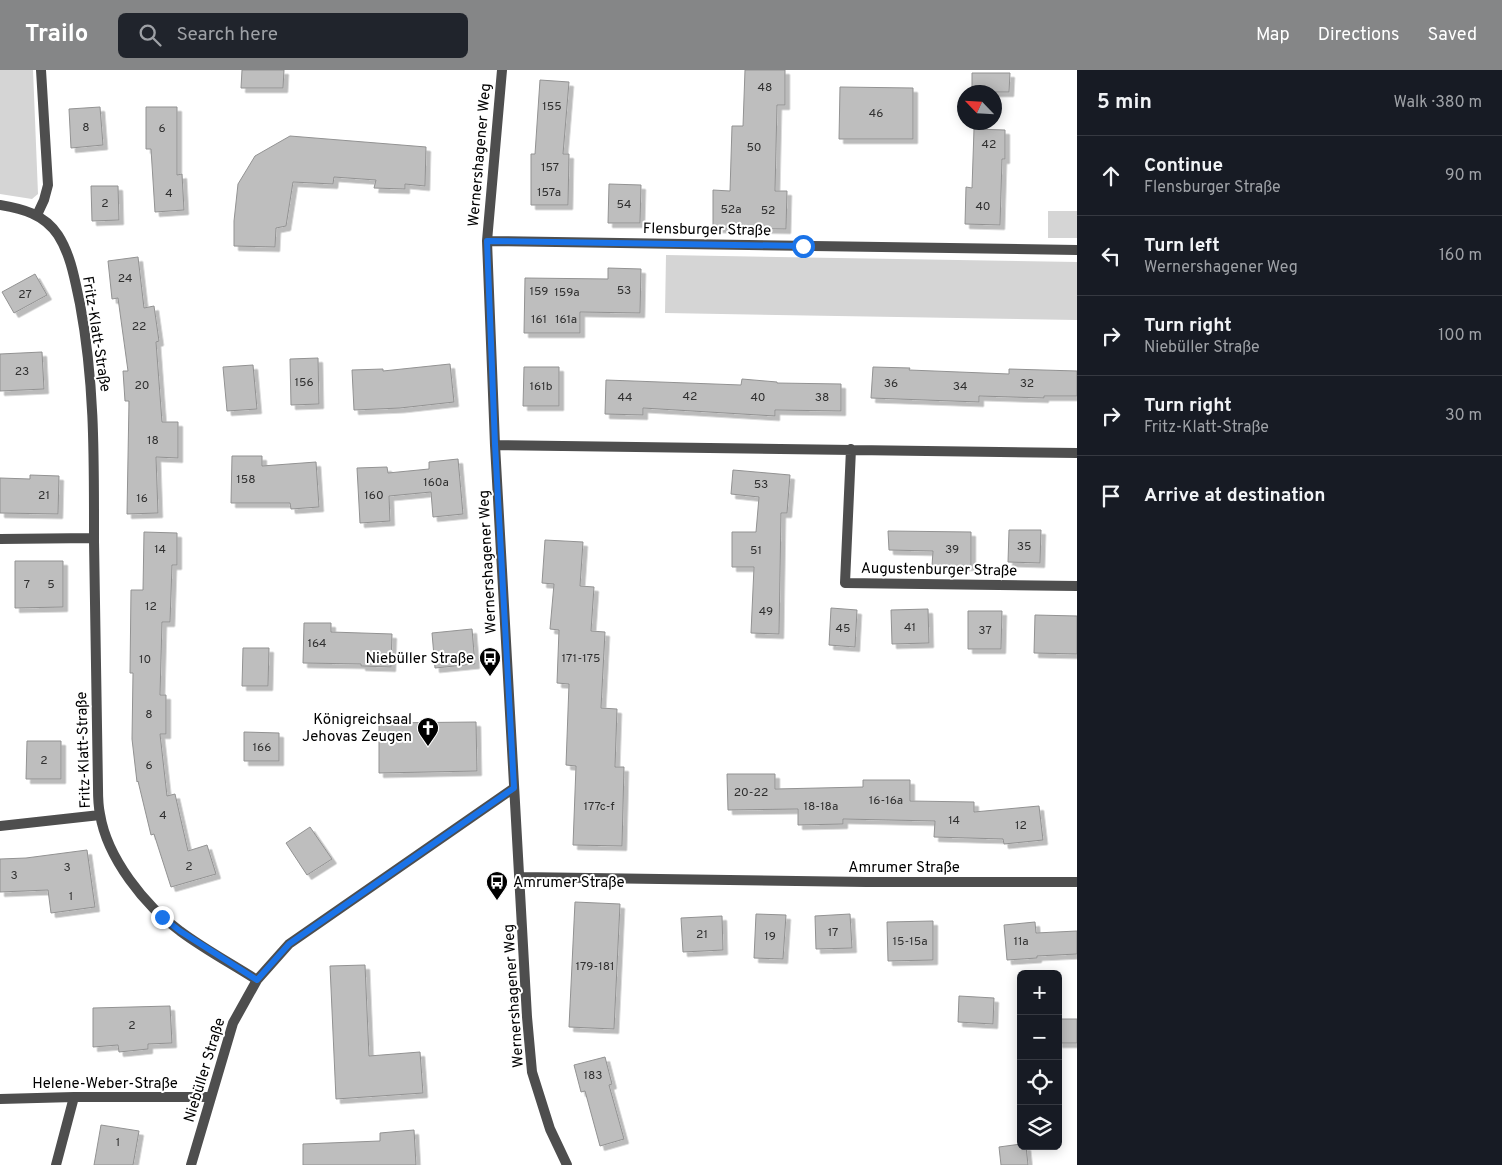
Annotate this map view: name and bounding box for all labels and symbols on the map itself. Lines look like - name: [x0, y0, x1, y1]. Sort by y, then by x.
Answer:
- house number: 48: [758, 80, 772, 96]
- street label: Wernershagener Weg: [465, 82, 496, 228]
- north arrow: [957, 85, 1002, 130]
- house number: 155: [542, 99, 562, 115]
- house number: 46: [869, 106, 883, 122]
- house number: 8: [82, 120, 90, 136]
- house number: 6: [158, 121, 166, 137]
- house number: 42: [982, 137, 996, 153]
- house number: 50: [746, 140, 762, 156]
- house number: 157: [541, 160, 559, 176]
- house number: 157a: [537, 185, 561, 201]
- house number: 4: [165, 186, 173, 202]
- house number: 2: [101, 196, 109, 212]
- house number: 54: [616, 197, 632, 213]
- house number: 40: [975, 199, 991, 215]
- house number: 52a: [720, 202, 742, 218]
- house number: 52: [761, 203, 775, 219]
- street label: Flensburger Straße: [643, 220, 771, 241]
- route start: [792, 235, 815, 258]
- house number: 24: [118, 271, 132, 287]
- street label: Fritz-Klatt-Straße: [77, 275, 114, 394]
- house number: 53: [617, 283, 631, 299]
- house number: 159: [530, 284, 548, 300]
- house number: 159a: [554, 285, 580, 301]
- house number: 27: [18, 287, 32, 303]
- house number: 161: [531, 312, 547, 328]
- house number: 161a: [555, 312, 577, 328]
- house number: 22: [132, 319, 146, 335]
- house number: 23: [15, 364, 29, 380]
- house number: 156: [294, 375, 314, 391]
- house number: 36: [884, 376, 898, 392]
- house number: 32: [1020, 376, 1034, 392]
- house number: 20: [134, 378, 150, 394]
- house number: 161b: [530, 379, 553, 395]
- house number: 34: [953, 379, 967, 395]
- house number: 42: [683, 389, 697, 405]
- house number: 44: [618, 390, 632, 406]
- house number: 40: [750, 390, 766, 406]
- house number: 38: [815, 390, 829, 406]
- house number: 18: [147, 433, 159, 449]
- house number: 158: [236, 472, 256, 488]
- house number: 160a: [423, 475, 449, 491]
- house number: 53: [754, 477, 768, 493]
- house number: 21: [38, 488, 50, 504]
- house number: 160: [364, 488, 384, 504]
- street label: Wernershagener Weg: [475, 489, 502, 634]
- house number: 16: [136, 491, 148, 507]
- house number: 35: [1017, 539, 1031, 555]
- house number: 14: [154, 542, 166, 558]
- house number: 39: [945, 542, 959, 558]
- house number: 51: [750, 543, 762, 559]
- street label: Augustenburger Straße: [861, 560, 1017, 581]
- house number: 7: [24, 577, 30, 593]
- house number: 5: [47, 577, 55, 593]
- house number: 12: [145, 599, 157, 615]
- house number: 49: [759, 604, 773, 620]
- house number: 41: [904, 620, 916, 636]
- house number: 45: [836, 621, 850, 637]
- house number: 37: [978, 623, 992, 639]
- house number: 164: [307, 636, 327, 652]
- bus stop icon: Niebüller Straße: [478, 646, 502, 677]
- place label: Niebüller Straße: [366, 650, 474, 669]
- house number: 171-175: [562, 651, 600, 667]
- house number: 10: [139, 652, 151, 668]
- street label: Fritz-Klatt-Straße: [73, 691, 96, 809]
- house number: 8: [145, 707, 153, 723]
- place label: Königreichsaal Jehovas Zeugen: [302, 711, 412, 747]
- church icon: Königreichsaal Jehovas Zeugen: [416, 716, 440, 747]
- house number: 166: [253, 740, 271, 756]
- house number: 2: [40, 753, 48, 769]
- house number: 6: [145, 758, 153, 774]
- house number: 20-22: [734, 785, 768, 801]
- house number: 16-16a: [869, 793, 903, 809]
- house number: 177c-f: [584, 799, 614, 815]
- house number: 18-18a: [804, 799, 838, 815]
- house number: 4: [159, 808, 167, 824]
- house number: 14: [948, 813, 960, 829]
- house number: 12: [1015, 818, 1027, 834]
- house number: 2: [185, 859, 193, 875]
- street label: Amrumer Straße: [848, 859, 960, 878]
- house number: 3: [63, 860, 71, 876]
- house number: 3: [10, 868, 18, 884]
- bus stop icon: Amrumer Straße: [485, 870, 509, 901]
- place label: Amrumer Straße: [513, 874, 625, 893]
- house number: 1: [69, 889, 73, 905]
- route end: [151, 906, 174, 929]
- street label: Wernershagener Weg: [500, 923, 529, 1068]
- house number: 17: [828, 925, 838, 941]
- house number: 21: [696, 927, 708, 943]
- house number: 19: [764, 929, 776, 945]
- house number: 15-15a: [893, 934, 927, 950]
- house number: 11a: [1014, 934, 1028, 950]
- house number: 179-181: [576, 959, 614, 975]
- street label: Niebüller Straße: [180, 1016, 230, 1125]
- house number: 2: [128, 1018, 136, 1034]
- house number: 183: [583, 1068, 603, 1084]
- street label: Helene-Weber-Straße: [32, 1075, 178, 1094]
- house number: 1: [116, 1135, 120, 1151]

